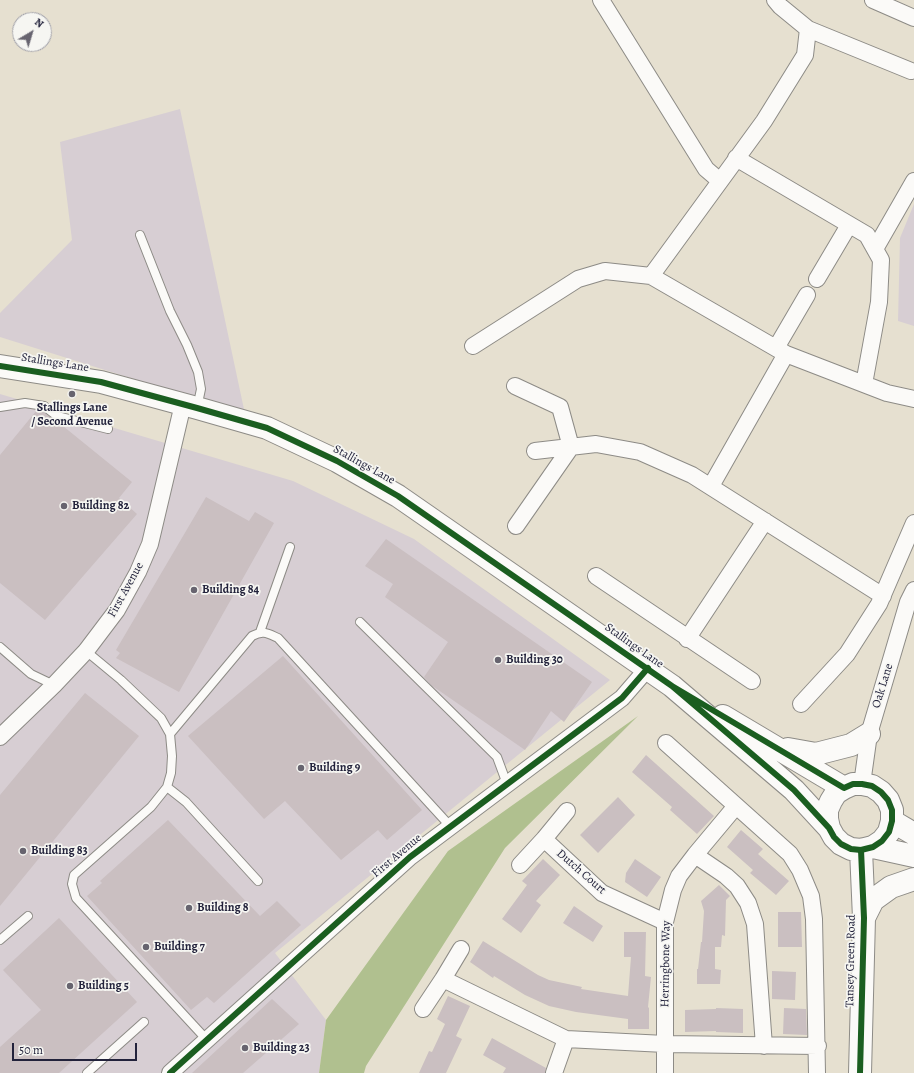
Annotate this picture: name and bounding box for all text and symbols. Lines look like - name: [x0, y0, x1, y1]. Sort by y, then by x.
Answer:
- north arrow: [12, 12, 52, 52]
- text: N: [31, 15, 47, 31]
- street label: Stallings Lane: [20, 351, 90, 375]
- marker: Stallings Lane / Second Avenue: [67, 389, 77, 399]
- place label: Stallings Lane / Second Avenue: [31, 401, 113, 429]
- street label: Stallings Lane: [331, 442, 397, 488]
- place label: Building 82: [72, 499, 129, 513]
- marker: Building 82: [59, 501, 69, 511]
- street label: First Avenue: [105, 560, 147, 620]
- place label: Building 84: [202, 583, 259, 597]
- marker: Building 84: [189, 585, 199, 595]
- street label: Stallings Lane: [602, 620, 666, 672]
- place label: Building 30: [506, 653, 563, 667]
- marker: Building 30: [493, 655, 503, 665]
- street label: Oak Lane: [869, 662, 897, 710]
- place label: Building 9: [309, 761, 360, 775]
- marker: Building 9: [296, 763, 306, 773]
- street label: First Avenue: [369, 831, 425, 881]
- place label: Building 83: [31, 844, 88, 858]
- marker: Building 83: [18, 846, 28, 856]
- street label: Dutch Court: [553, 847, 609, 897]
- place label: Building 8: [197, 901, 248, 915]
- marker: Building 8: [184, 903, 194, 913]
- street label: Tansey Green Road: [843, 914, 859, 1008]
- street label: Herringbone Way: [658, 921, 674, 1007]
- place label: Building 7: [154, 940, 205, 954]
- marker: Building 7: [141, 942, 151, 952]
- place label: Building 5: [78, 979, 129, 993]
- marker: Building 5: [65, 981, 75, 991]
- scale bar: [14, 1035, 139, 1061]
- place label: Building 23: [253, 1041, 310, 1055]
- text: 50 m: [19, 1042, 43, 1058]
- marker: Building 23: [240, 1043, 250, 1053]

